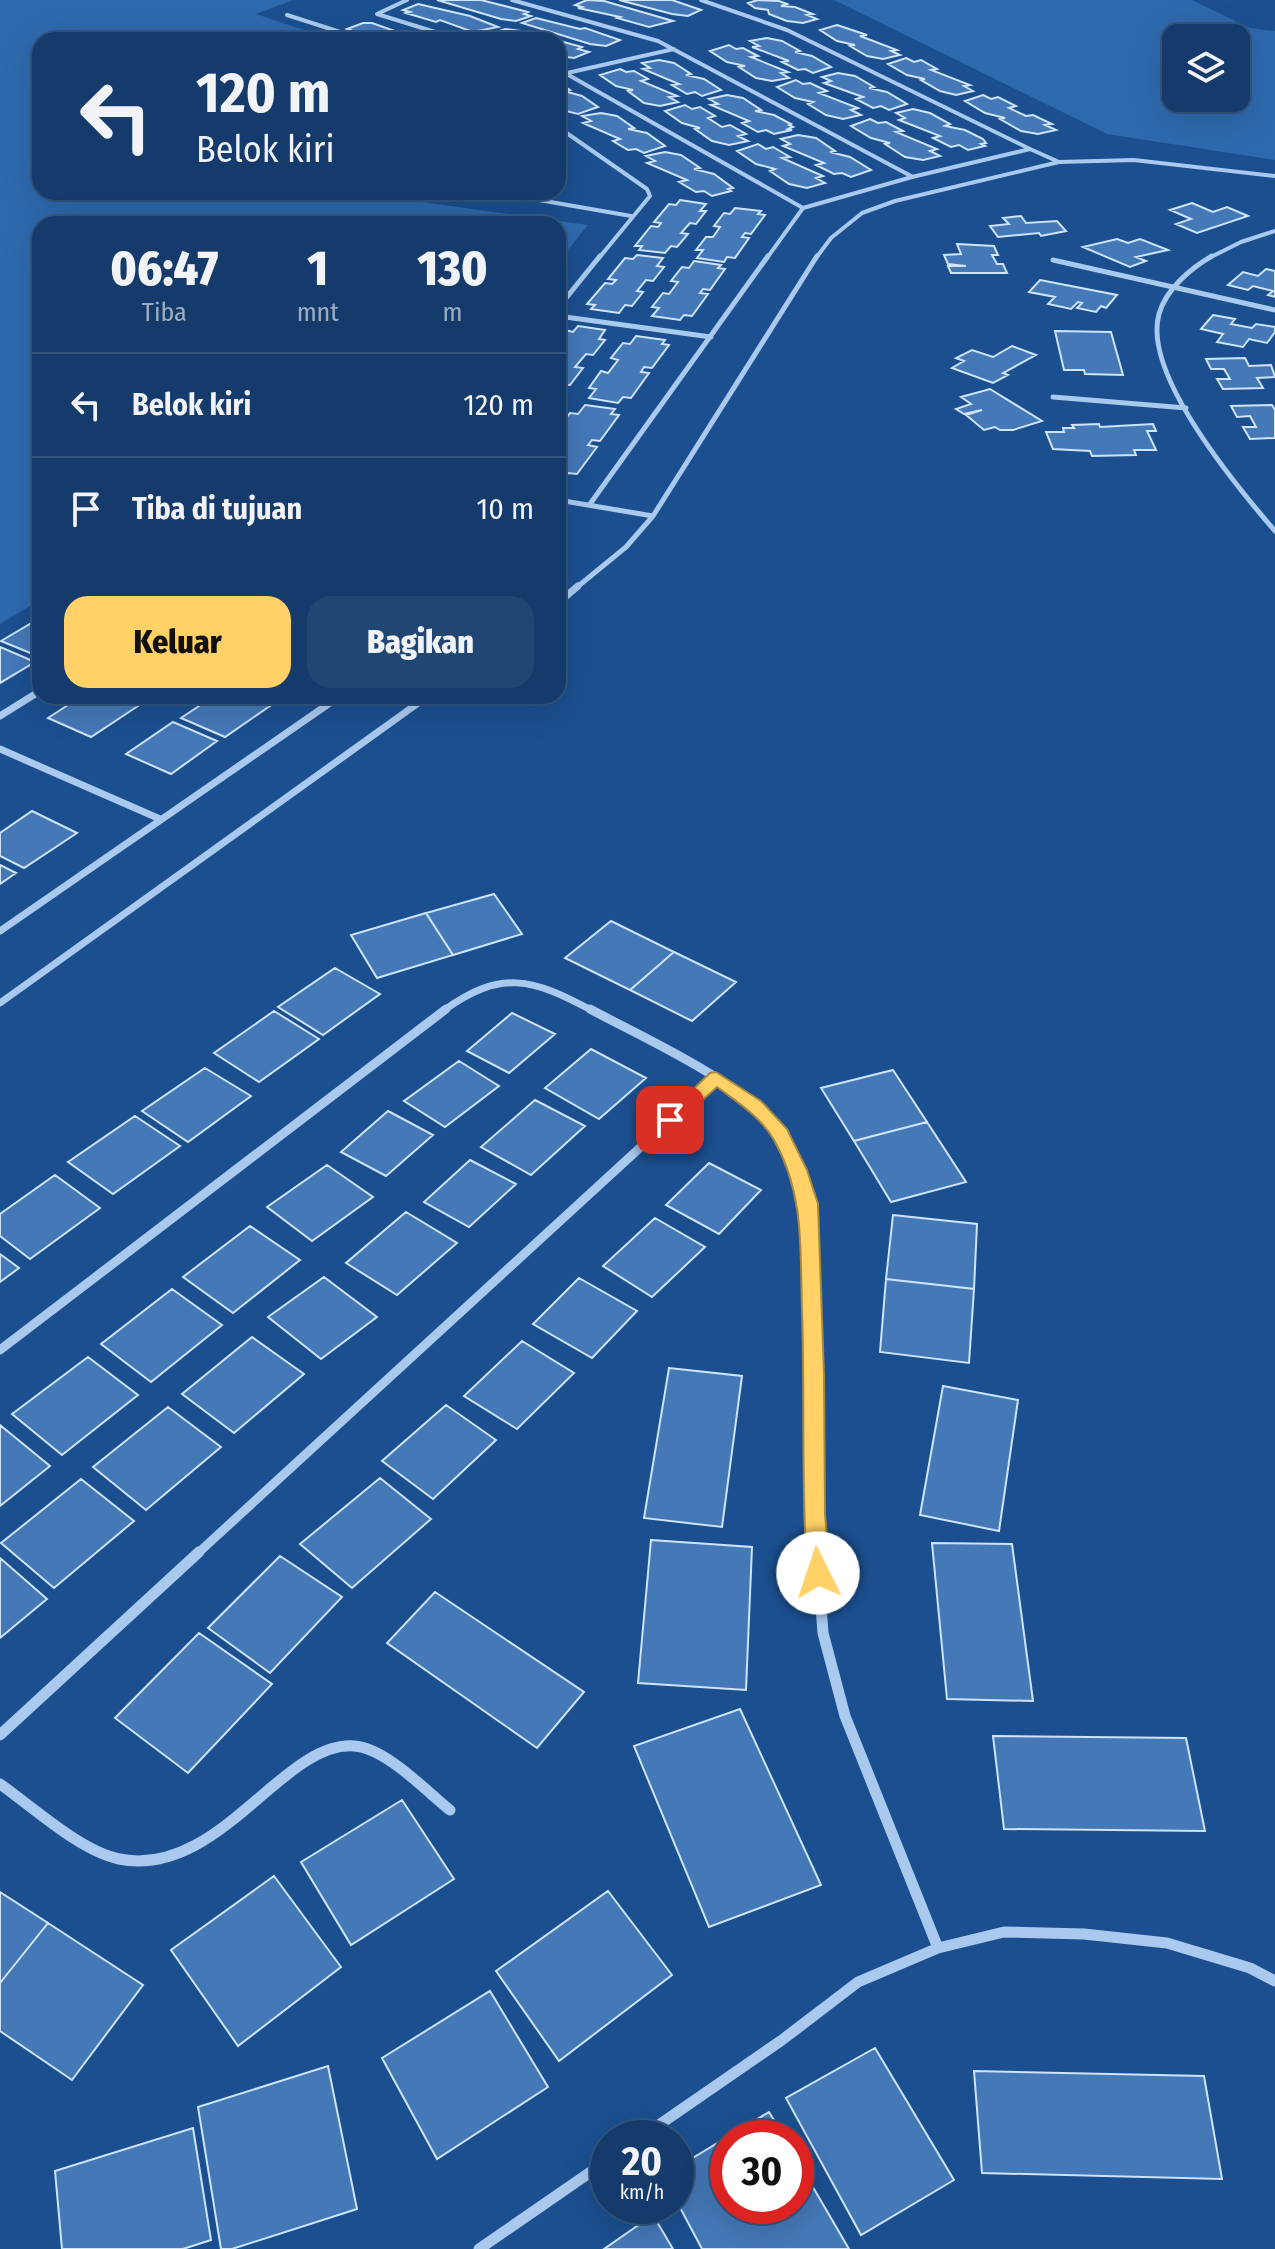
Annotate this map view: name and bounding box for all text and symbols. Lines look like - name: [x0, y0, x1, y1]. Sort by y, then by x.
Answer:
- map controls: [1162, 24, 1250, 112]
- button: layers: [1162, 24, 1250, 112]
- text: 120 m: [196, 60, 331, 127]
- icon: left: [64, 64, 168, 168]
- text: Belok kiri: [196, 128, 334, 172]
- text: 06:47: [110, 240, 218, 298]
- text: 1: [307, 240, 328, 298]
- text: 130: [417, 240, 488, 298]
- text: Tiba: [142, 297, 187, 328]
- text: mnt: [297, 297, 339, 328]
- text: m: [442, 297, 462, 328]
- icon: left: [64, 383, 108, 427]
- text: Belok kiri: [132, 387, 251, 423]
- text: 120 m: [463, 387, 534, 423]
- icon: arrive: [64, 487, 108, 531]
- text: Tiba di tujuan: [132, 491, 302, 527]
- text: 10 m: [477, 491, 534, 527]
- button: Keluar: [64, 596, 291, 688]
- button: Bagikan: [307, 596, 534, 688]
- pin: [636, 1086, 704, 1154]
- icon: arrive: [648, 1098, 692, 1142]
- position arrow: [776, 1531, 860, 1615]
- speed limit sign: 30: [710, 2120, 814, 2224]
- text: 20: [622, 2138, 662, 2186]
- text: km/h: [620, 2180, 664, 2204]

